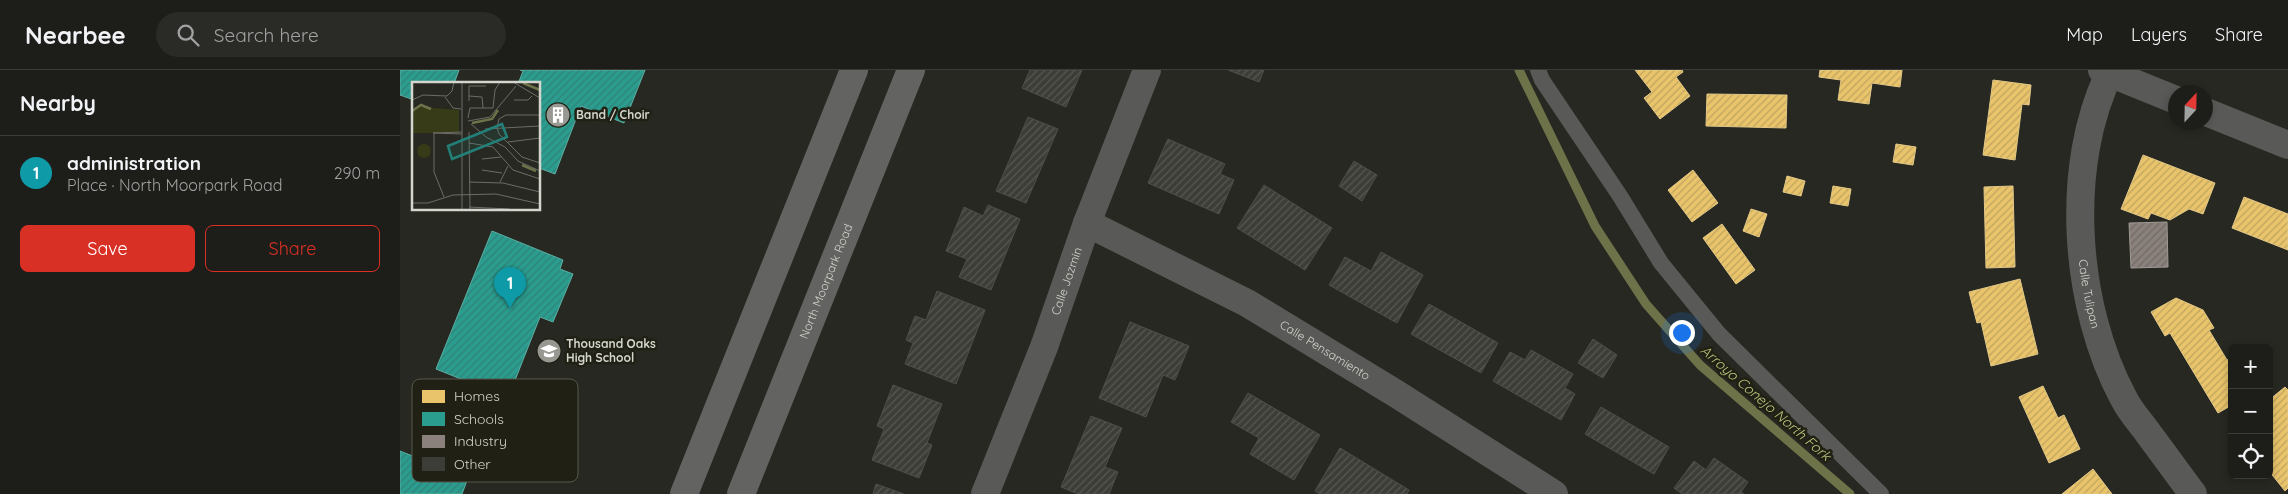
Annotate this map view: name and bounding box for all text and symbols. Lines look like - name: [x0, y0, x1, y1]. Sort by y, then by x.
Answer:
- search box: [156, 12, 506, 57]
- text: Nearbee: [25, 20, 126, 50]
- icon: search: [174, 21, 202, 49]
- text: Search here: [214, 23, 319, 47]
- text: Map: [2066, 23, 2103, 46]
- text: Layers: [2131, 23, 2187, 46]
- text: Share: [2215, 23, 2263, 46]
- inset map: [412, 82, 540, 210]
- north arrow: [2168, 85, 2213, 130]
- text: Nearby: [20, 90, 96, 116]
- building icon: Band / Choir: [545, 102, 571, 128]
- place label: Band / Choir: [576, 107, 650, 122]
- text: administration: [67, 151, 201, 175]
- text: 1: [33, 163, 39, 183]
- text: 290 m: [334, 163, 380, 183]
- text: Place · North Moorpark Road: [67, 175, 282, 195]
- street label: North Moorpark Road: [796, 222, 856, 341]
- button: Save: [20, 225, 195, 272]
- button: Share: [205, 225, 380, 272]
- street label: Calle Jazmin: [1048, 245, 1085, 317]
- street label: Calle Tulipan: [2076, 258, 2103, 330]
- pin: 1: [494, 267, 526, 308]
- street label: Calle Pensamiento: [1277, 317, 1373, 383]
- your location: [1669, 320, 1695, 346]
- place label: Thousand Oaks High School: [566, 336, 656, 365]
- school or university icon: Thousand Oaks High School: [536, 338, 562, 364]
- water label: Arroyo Conejo North Fork: [1697, 341, 1836, 466]
- map controls: [2228, 344, 2273, 479]
- button: +: [2228, 344, 2273, 389]
- legend: [412, 379, 578, 482]
- text: Homes: [454, 387, 500, 405]
- button: −: [2228, 389, 2273, 434]
- text: Schools: [454, 410, 504, 428]
- text: Industry: [454, 432, 507, 450]
- button: locate: [2228, 434, 2273, 479]
- text: Other: [454, 455, 491, 473]

